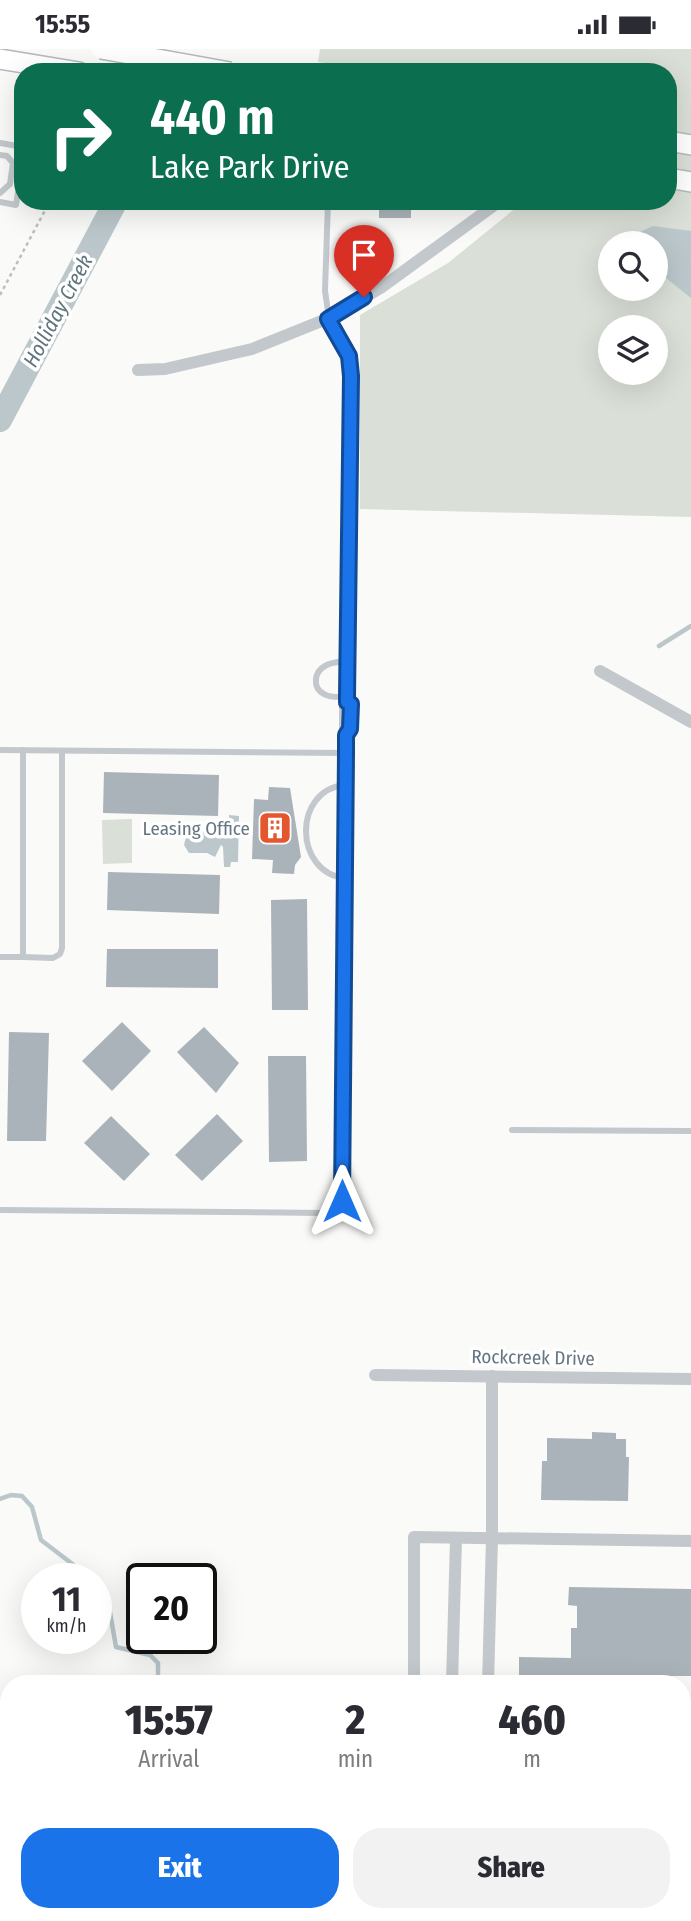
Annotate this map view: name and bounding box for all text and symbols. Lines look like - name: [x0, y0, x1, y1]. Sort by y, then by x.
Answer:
- text: 15:55: [35, 9, 90, 40]
- text: 440 m: [150, 88, 275, 147]
- icon: right: [35, 91, 126, 182]
- text: Lake Park Drive: [150, 148, 350, 186]
- pin: [334, 225, 394, 297]
- map controls: [598, 231, 668, 385]
- button: search: [598, 231, 668, 301]
- icon: arrive: [345, 236, 383, 274]
- water label: Holliday Creek: [18, 250, 98, 372]
- button: layers: [598, 315, 668, 385]
- building icon: Leasing Office: [256, 809, 294, 847]
- place label: Leasing Office: [142, 817, 250, 840]
- position arrow: [305, 1164, 379, 1238]
- street label: Rockcreek Drive: [471, 1345, 595, 1370]
- speed limit sign: 20: [126, 1563, 217, 1654]
- text: 11: [52, 1578, 81, 1620]
- text: km/h: [46, 1615, 87, 1637]
- text: 15:57: [125, 1695, 213, 1745]
- text: 2: [346, 1695, 365, 1745]
- text: 460: [498, 1695, 566, 1745]
- text: Arrival: [138, 1745, 199, 1773]
- text: min: [338, 1745, 373, 1773]
- text: m: [523, 1745, 541, 1773]
- button: Exit: [21, 1828, 339, 1908]
- button: Share: [353, 1828, 670, 1908]

